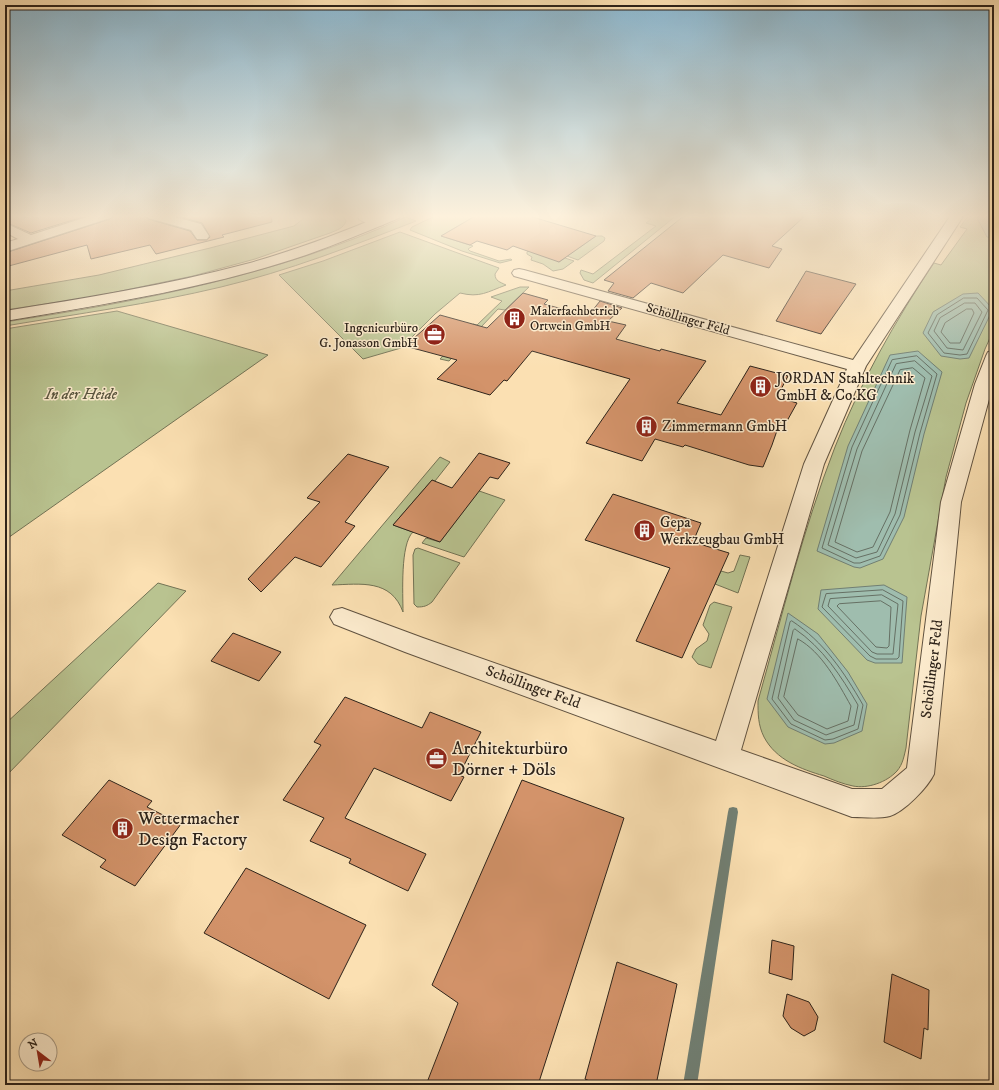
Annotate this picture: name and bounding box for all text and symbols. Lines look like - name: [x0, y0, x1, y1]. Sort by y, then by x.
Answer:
- street label: Schöllinger Feld: [644, 299, 732, 339]
- place label: Malerfachbetrieb Ortwein GmbH: [530, 303, 619, 334]
- building icon: Malerfachbetrieb Ortwein GmbH: [501, 305, 527, 331]
- place label: Ingenieurbüro G. Jonasson GmbH: [319, 320, 418, 351]
- office icon: Ingenieurbüro G. Jonasson GmbH: [421, 322, 447, 348]
- place label: JORDAN Stahltechnik GmbH & Co.KG: [774, 369, 915, 405]
- building icon: JORDAN Stahltechnik GmbH & Co.KG: [747, 374, 773, 400]
- park label: In der Heide: [44, 385, 118, 404]
- building icon: Zimmermann GmbH: [634, 413, 660, 439]
- place label: Zimmermann GmbH: [662, 417, 787, 436]
- place label: Gepa Werkzeugbau GmbH: [659, 513, 784, 549]
- building icon: Gepa Werkzeugbau GmbH: [631, 518, 657, 544]
- street label: Schöllinger Feld: [917, 618, 948, 720]
- street label: Schöllinger Feld: [483, 661, 583, 713]
- place label: Architekturbüro Dörner + Döls: [452, 738, 568, 781]
- office icon: Architekturbüro Dörner + Döls: [423, 746, 449, 772]
- place label: Wettermacher Design Factory: [137, 808, 248, 851]
- building icon: Wettermacher Design Factory: [109, 816, 135, 842]
- north arrow: [18, 1032, 58, 1072]
- text: N: [26, 1036, 41, 1053]

